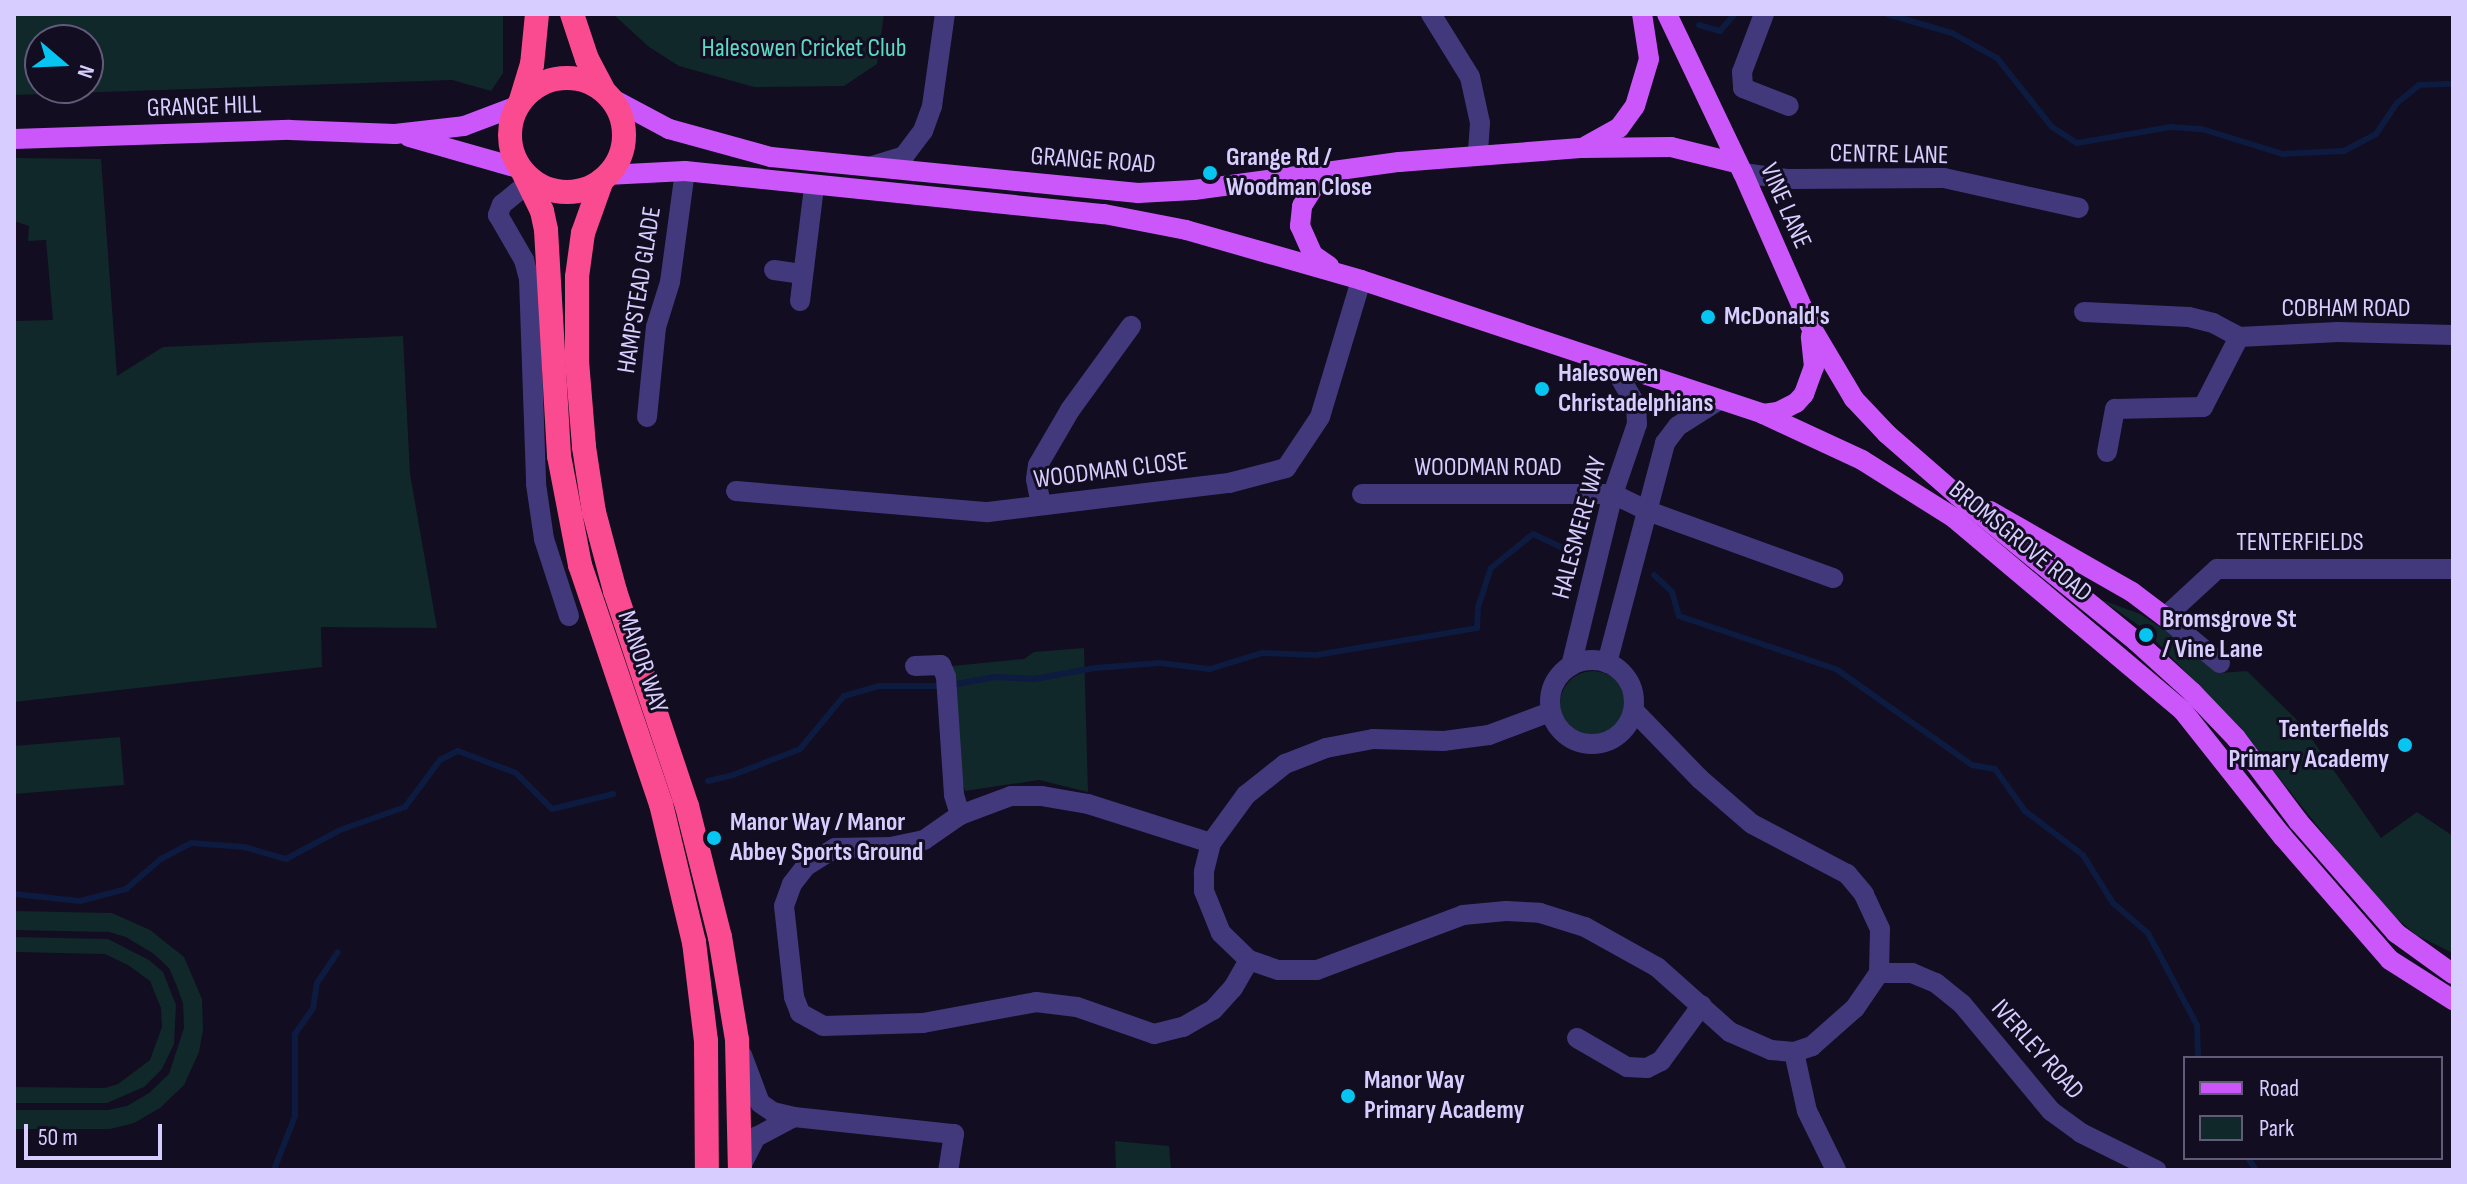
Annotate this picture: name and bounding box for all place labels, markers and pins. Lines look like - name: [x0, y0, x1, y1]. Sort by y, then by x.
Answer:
- place label: Grange Rd / Woodman Close: [1226, 142, 1372, 204]
- marker: Grange Rd / Woodman Close: [1201, 164, 1219, 182]
- place label: McDonald's: [1724, 301, 1830, 333]
- marker: McDonald's: [1699, 308, 1717, 326]
- place label: Halesowen Christadelphians: [1558, 358, 1713, 420]
- marker: Halesowen Christadelphians: [1533, 380, 1551, 398]
- place label: Bromsgrove St / Vine Lane: [2162, 604, 2297, 666]
- marker: Bromsgrove St / Vine Lane: [2137, 626, 2155, 644]
- place label: Tenterfields Primary Academy: [2229, 714, 2389, 776]
- marker: Tenterfields Primary Academy: [2396, 736, 2414, 754]
- place label: Manor Way / Manor Abbey Sports Ground: [730, 807, 923, 868]
- marker: Manor Way / Manor Abbey Sports Ground: [705, 829, 723, 847]
- place label: Manor Way Primary Academy: [1364, 1065, 1524, 1126]
- marker: Manor Way Primary Academy: [1339, 1087, 1357, 1105]

